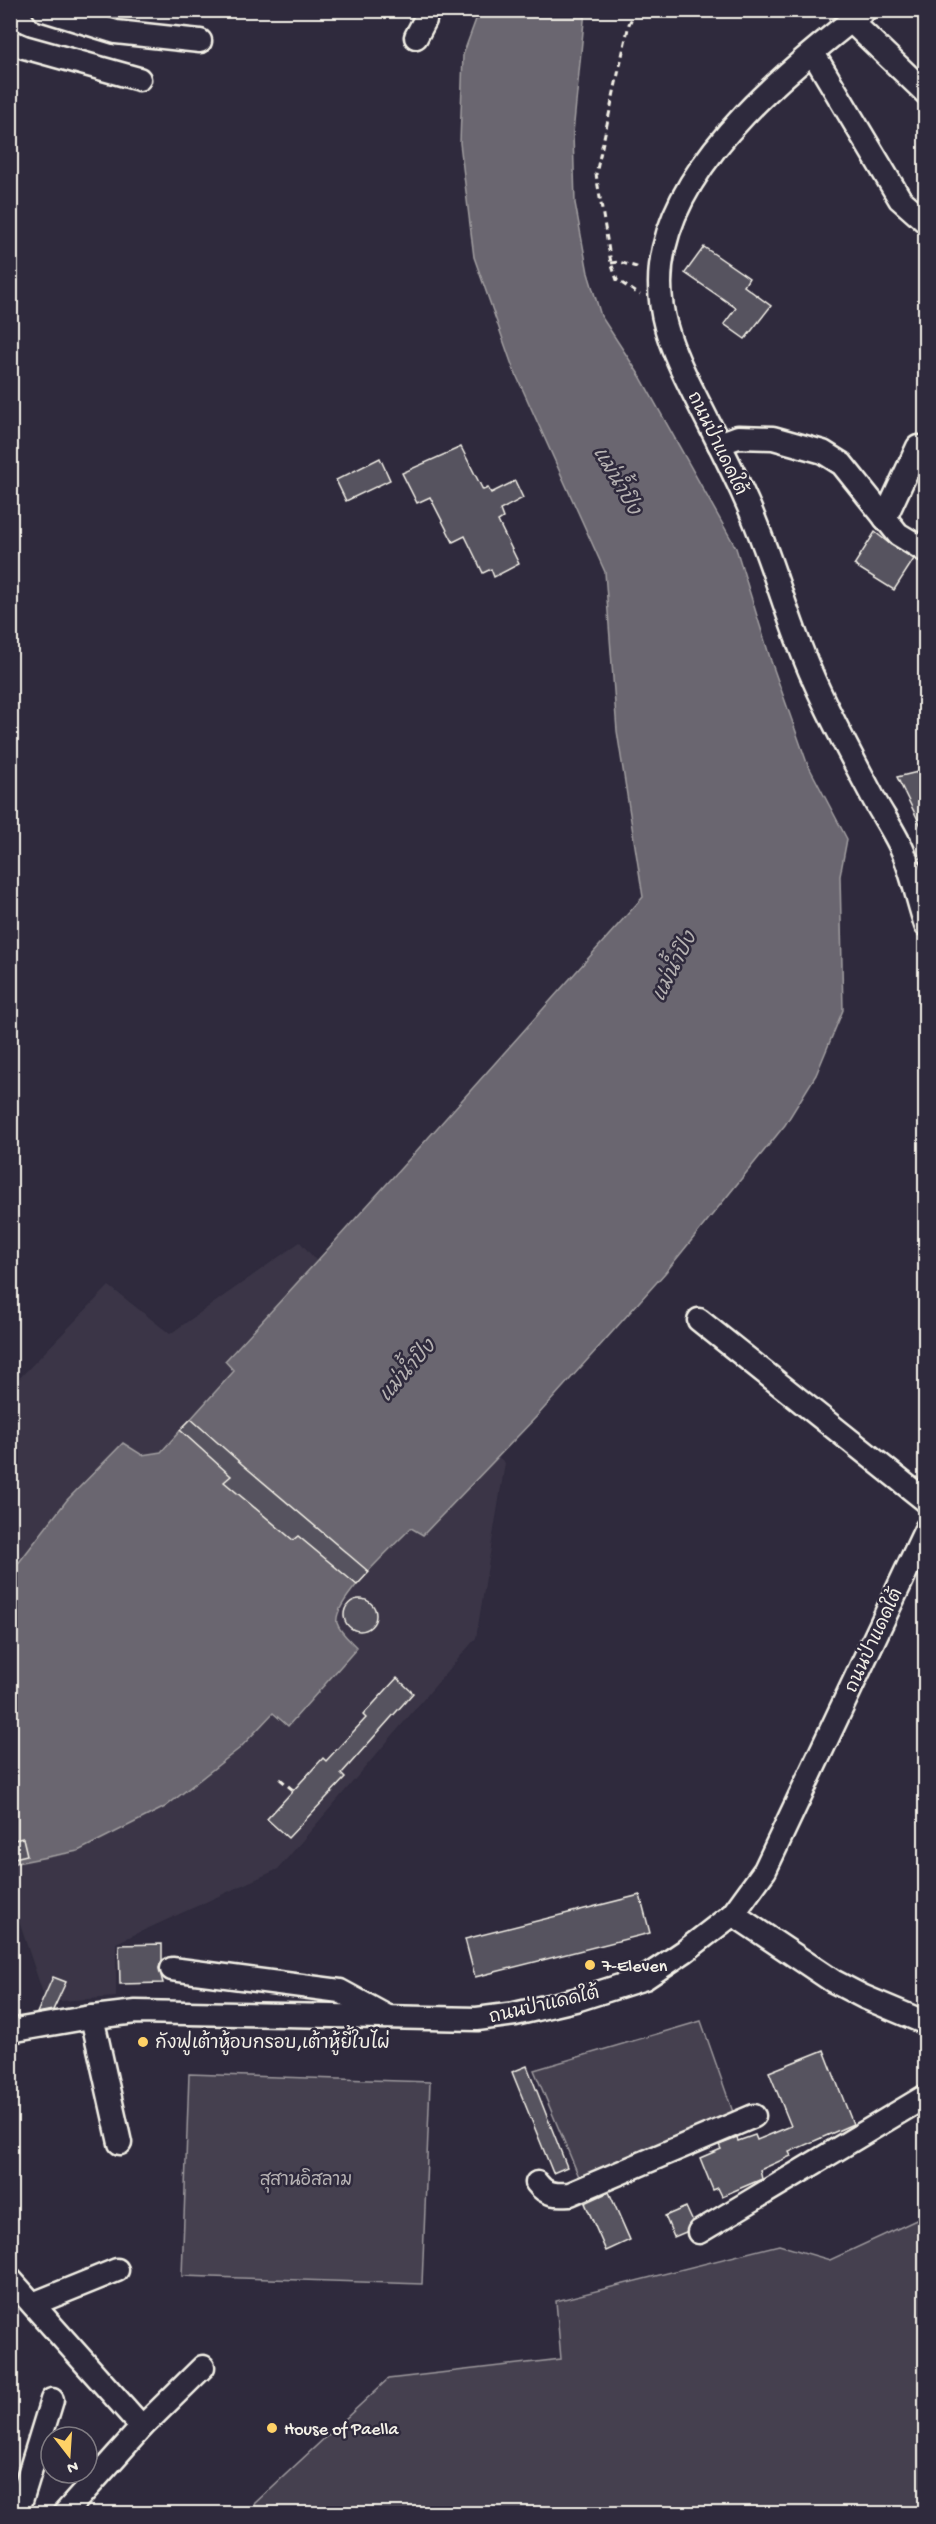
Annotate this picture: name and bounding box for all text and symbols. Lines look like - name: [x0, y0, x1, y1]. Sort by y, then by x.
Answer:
- street label: ถนนป่าแดดใต้: [682, 387, 754, 499]
- water label: แม่น้ำปิง: [586, 439, 653, 521]
- water label: แม่น้ำปิง: [640, 923, 704, 1006]
- water label: แม่น้ำปิง: [368, 1329, 443, 1408]
- street label: ถนนป่าแดดใต้: [837, 1583, 909, 1697]
- place label: 7-Eleven: [601, 1957, 668, 1978]
- marker: 7-Eleven: [583, 1958, 597, 1972]
- street label: ถนนป่าแดดใต้: [486, 1979, 602, 2029]
- place label: กังฟูเต้าหู้อบกรอบ,เต้าหู้ยี้ใบไผ่: [155, 2025, 390, 2056]
- marker: กังฟูเต้าหู้อบกรอบ,เต้าหู้ยี้ใบไผ่: [136, 2035, 150, 2049]
- park label: สุสานอิสลาม: [260, 2168, 352, 2193]
- place label: House of Paella: [284, 2420, 400, 2441]
- marker: House of Paella: [265, 2421, 279, 2435]
- north arrow: [39, 2425, 99, 2485]
- text: N: [64, 2455, 80, 2477]

